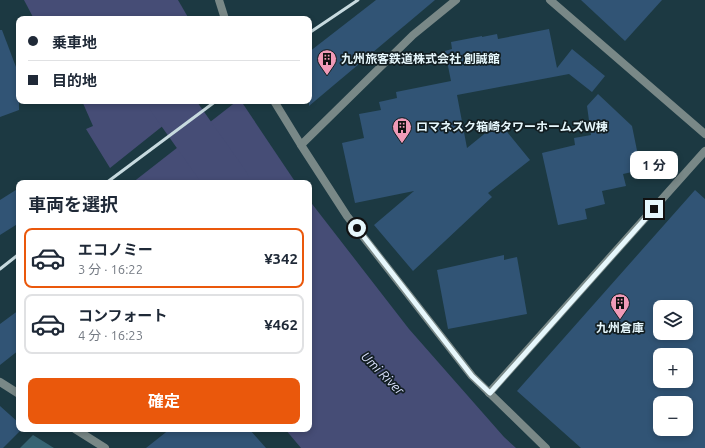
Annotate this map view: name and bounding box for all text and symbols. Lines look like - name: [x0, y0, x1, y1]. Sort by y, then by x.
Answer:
- text: 乗車地: [52, 34, 97, 51]
- building icon: 九州旅客鉄道株式会社 創誠館: [316, 48, 338, 76]
- place label: 九州旅客鉄道株式会社 創誠館: [341, 52, 500, 65]
- text: 目的地: [52, 72, 97, 89]
- building icon: ロマネスク箱崎タワーホームズＷ棟: [391, 116, 413, 144]
- place label: ロマネスク箱崎タワーホームズＷ棟: [416, 120, 608, 133]
- callout: 1 分: [630, 151, 678, 179]
- text: 1 分: [642, 158, 666, 172]
- text: 車両を選択: [28, 194, 118, 214]
- route end: [645, 200, 663, 218]
- route start: [348, 219, 366, 237]
- icon: car: [30, 240, 66, 276]
- text: エコノミー: [78, 241, 153, 258]
- text: ¥342: [264, 250, 298, 267]
- text: 3 分 · 16:22: [78, 262, 143, 276]
- building icon: 九州倉庫: [609, 292, 631, 320]
- map controls: [653, 300, 693, 436]
- button: layers: [653, 300, 693, 340]
- icon: car: [30, 306, 66, 342]
- text: コンフォート: [78, 307, 168, 324]
- text: ¥462: [264, 316, 298, 333]
- place label: 九州倉庫: [596, 321, 644, 334]
- text: 4 分 · 16:23: [78, 328, 143, 342]
- button: +: [653, 348, 693, 388]
- water label: Umi River: [359, 349, 408, 398]
- button: 確定: [28, 378, 300, 424]
- button: −: [653, 396, 693, 436]

